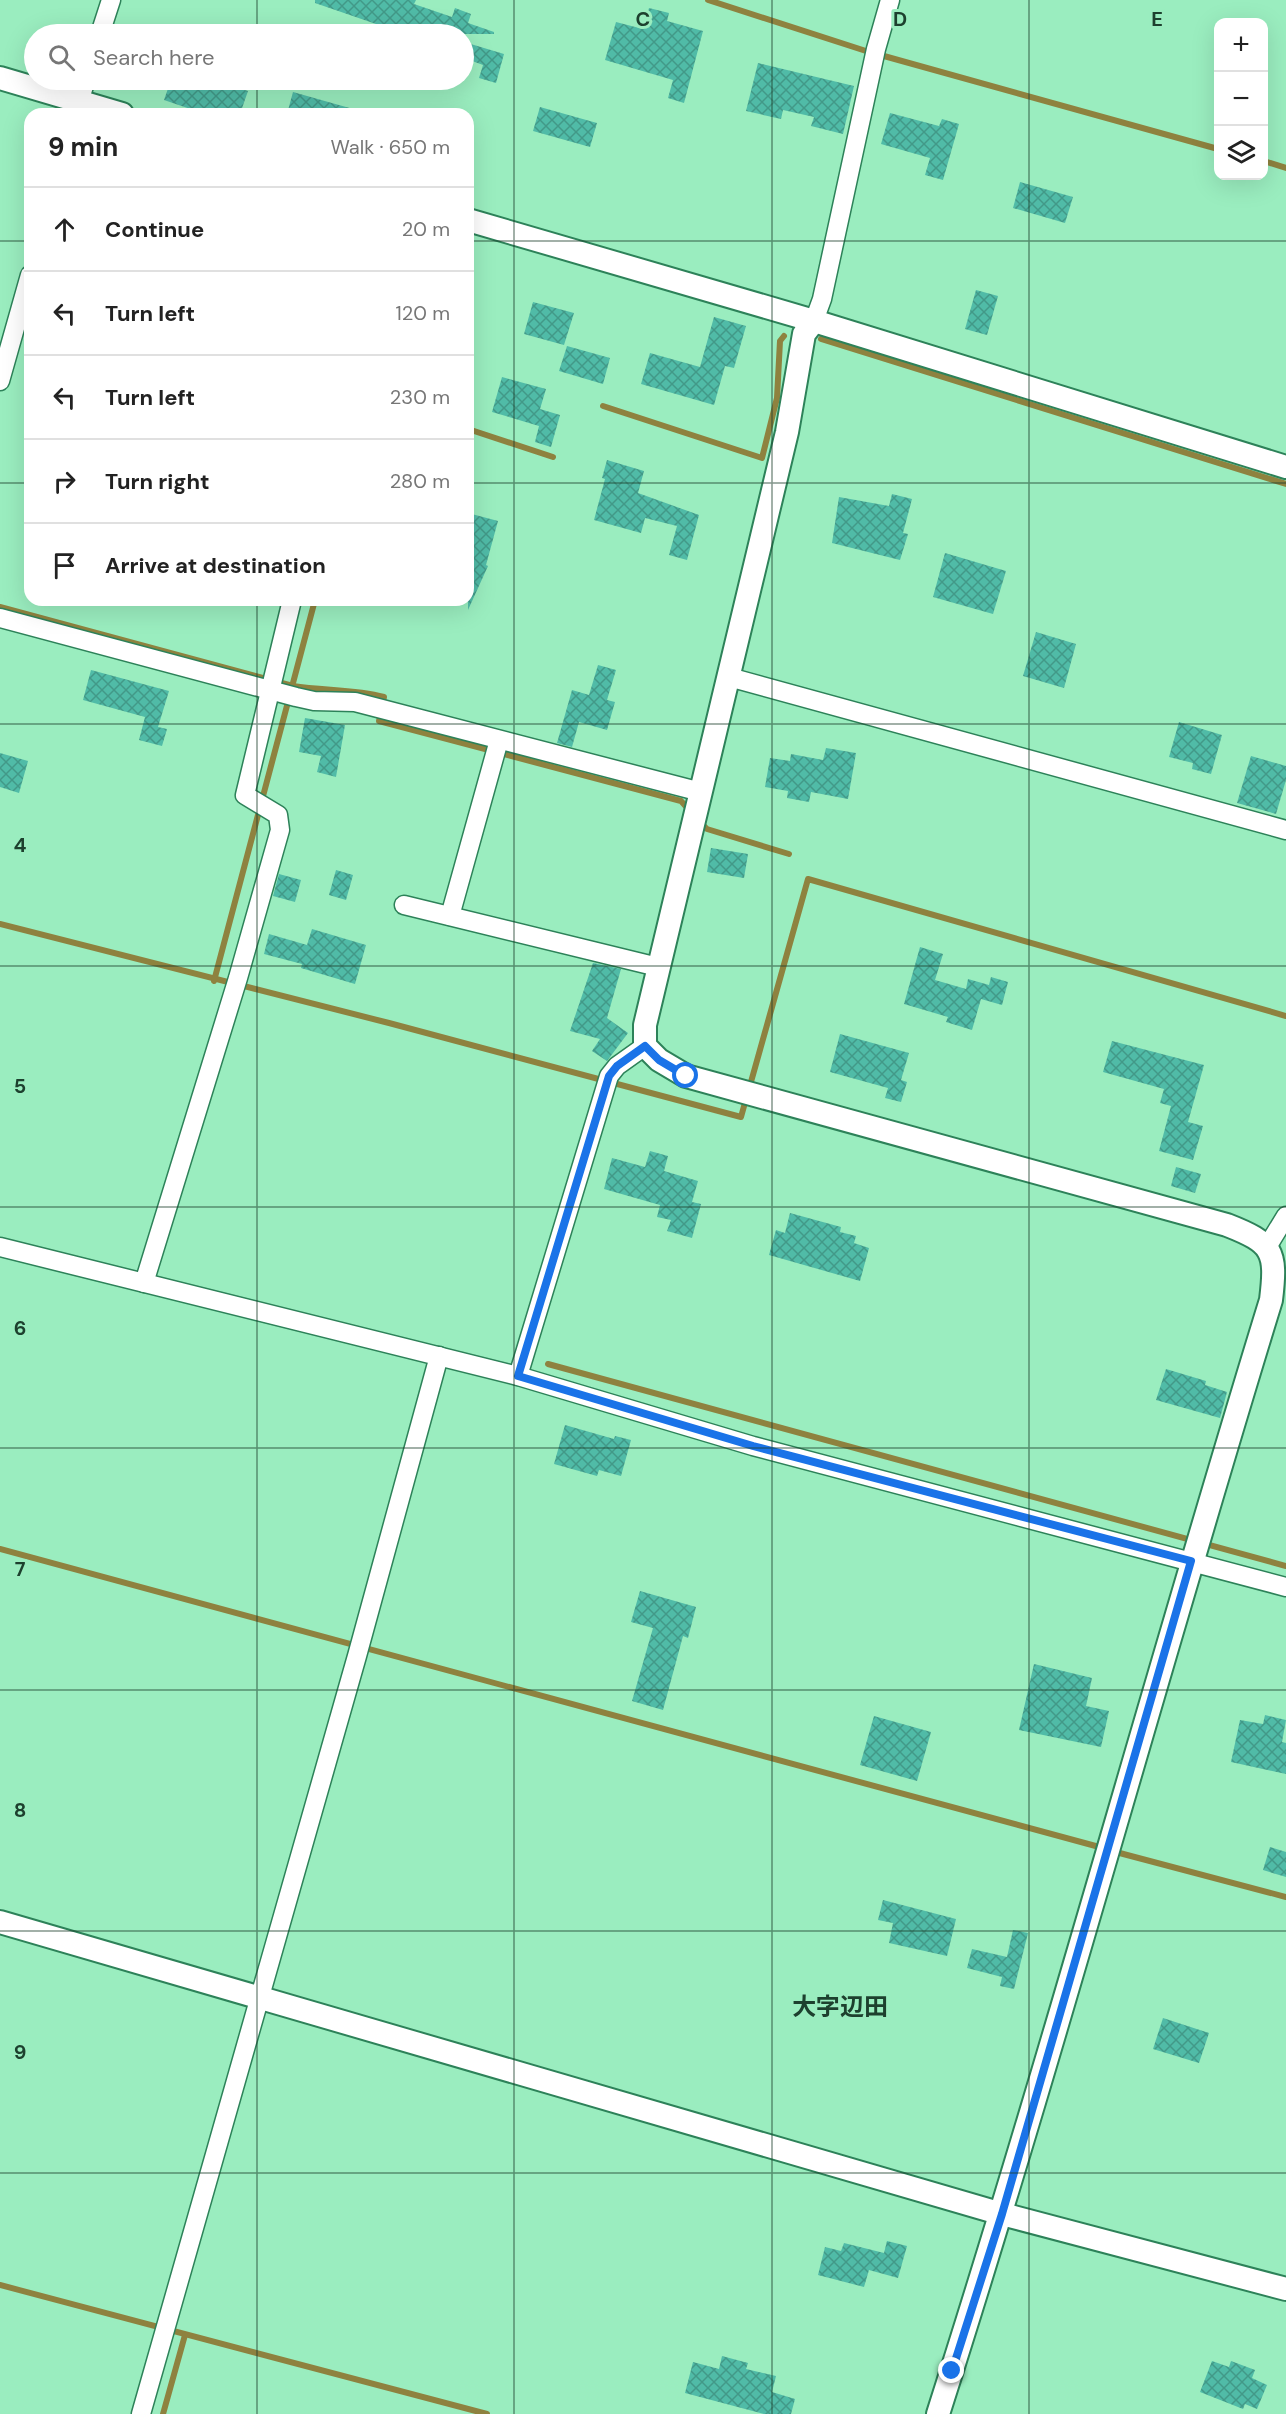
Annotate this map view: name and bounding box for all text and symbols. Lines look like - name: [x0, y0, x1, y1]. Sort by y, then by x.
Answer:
- text: C: [636, 6, 650, 32]
- text: D: [893, 6, 907, 32]
- text: E: [1151, 6, 1163, 32]
- map controls: [1214, 18, 1268, 180]
- button: +: [1214, 18, 1268, 72]
- search box: [24, 24, 474, 90]
- icon: search: [45, 41, 78, 74]
- text: Search here: [93, 43, 214, 72]
- button: −: [1214, 72, 1268, 126]
- button: layers: [1214, 126, 1268, 180]
- text: 9 min: [48, 130, 118, 164]
- text: Walk · 650 m: [330, 134, 450, 160]
- icon: ahead: [48, 213, 81, 246]
- text: Continue: [105, 215, 204, 244]
- text: 20 m: [402, 216, 450, 242]
- icon: left: [48, 297, 81, 330]
- text: Turn left: [105, 299, 195, 328]
- text: 120 m: [396, 300, 450, 326]
- icon: left: [48, 381, 81, 414]
- text: Turn left: [105, 383, 195, 412]
- text: 230 m: [390, 384, 450, 410]
- icon: right: [48, 465, 81, 498]
- text: Turn right: [105, 467, 210, 496]
- text: 280 m: [390, 468, 450, 494]
- icon: arrive: [48, 549, 81, 582]
- text: Arrive at destination: [105, 551, 326, 580]
- text: 4: [14, 832, 27, 858]
- route start: [672, 1062, 698, 1088]
- text: 5: [14, 1073, 26, 1099]
- text: 6: [14, 1315, 26, 1341]
- text: 7: [15, 1556, 26, 1582]
- text: 8: [14, 1797, 26, 1823]
- district label: 大字辺田: [792, 1991, 888, 2022]
- text: 9: [14, 2039, 26, 2065]
- route end: [938, 2357, 964, 2383]

